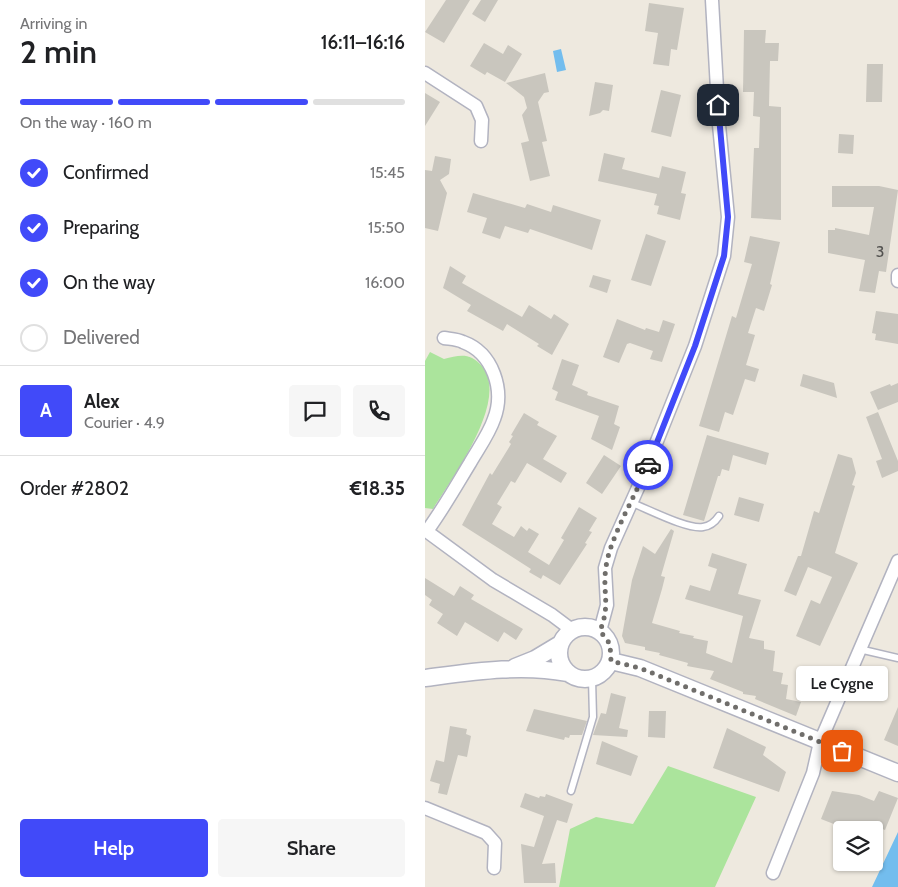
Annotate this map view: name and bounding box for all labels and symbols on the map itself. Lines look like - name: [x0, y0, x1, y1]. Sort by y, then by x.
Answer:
- pin: [697, 84, 739, 126]
- house number: 3: [876, 242, 884, 261]
- courier: [623, 440, 673, 490]
- callout: Le Cygne: [796, 666, 888, 701]
- pin: [821, 730, 863, 772]

